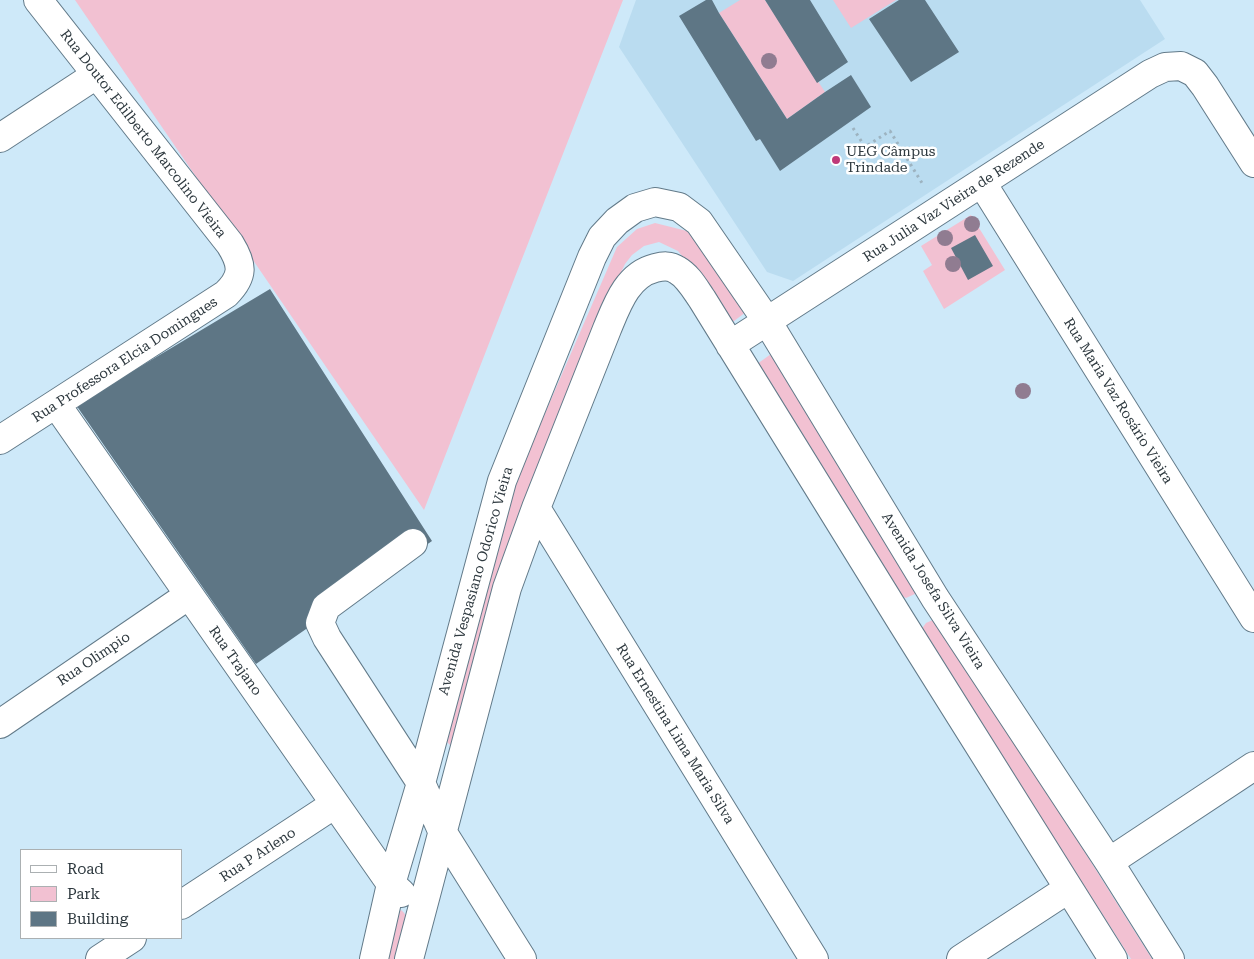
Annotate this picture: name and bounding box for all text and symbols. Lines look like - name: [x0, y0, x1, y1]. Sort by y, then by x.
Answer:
- street label: Rua Doutor Edilberto Marcolino Vieira: [56, 27, 230, 241]
- street label: Rua Julia Vaz Vieira de Rezende: [860, 136, 1048, 266]
- place label: UEG Câmpus Trindade: [846, 144, 935, 176]
- marker: UEG Câmpus Trindade: [830, 154, 842, 166]
- street label: Rua Professora Elcia Domingues: [29, 294, 221, 426]
- street label: Rua Maria Vaz Rosário Vieira: [1060, 315, 1176, 487]
- street label: Avenida Vespasiano Odorico Vieira: [435, 465, 517, 697]
- street label: Avenida Josefa Silva Vieira: [878, 510, 988, 672]
- street label: Rua Trajano: [205, 623, 265, 699]
- street label: Rua Olimpio: [54, 628, 134, 690]
- street label: Rua Ernestina Lima Maria Silva: [612, 641, 738, 827]
- street label: Rua P Arleno: [217, 824, 299, 886]
- legend: [20, 849, 182, 939]
- text: Road: [67, 860, 104, 878]
- text: Park: [67, 885, 100, 903]
- text: Building: [67, 910, 128, 928]

